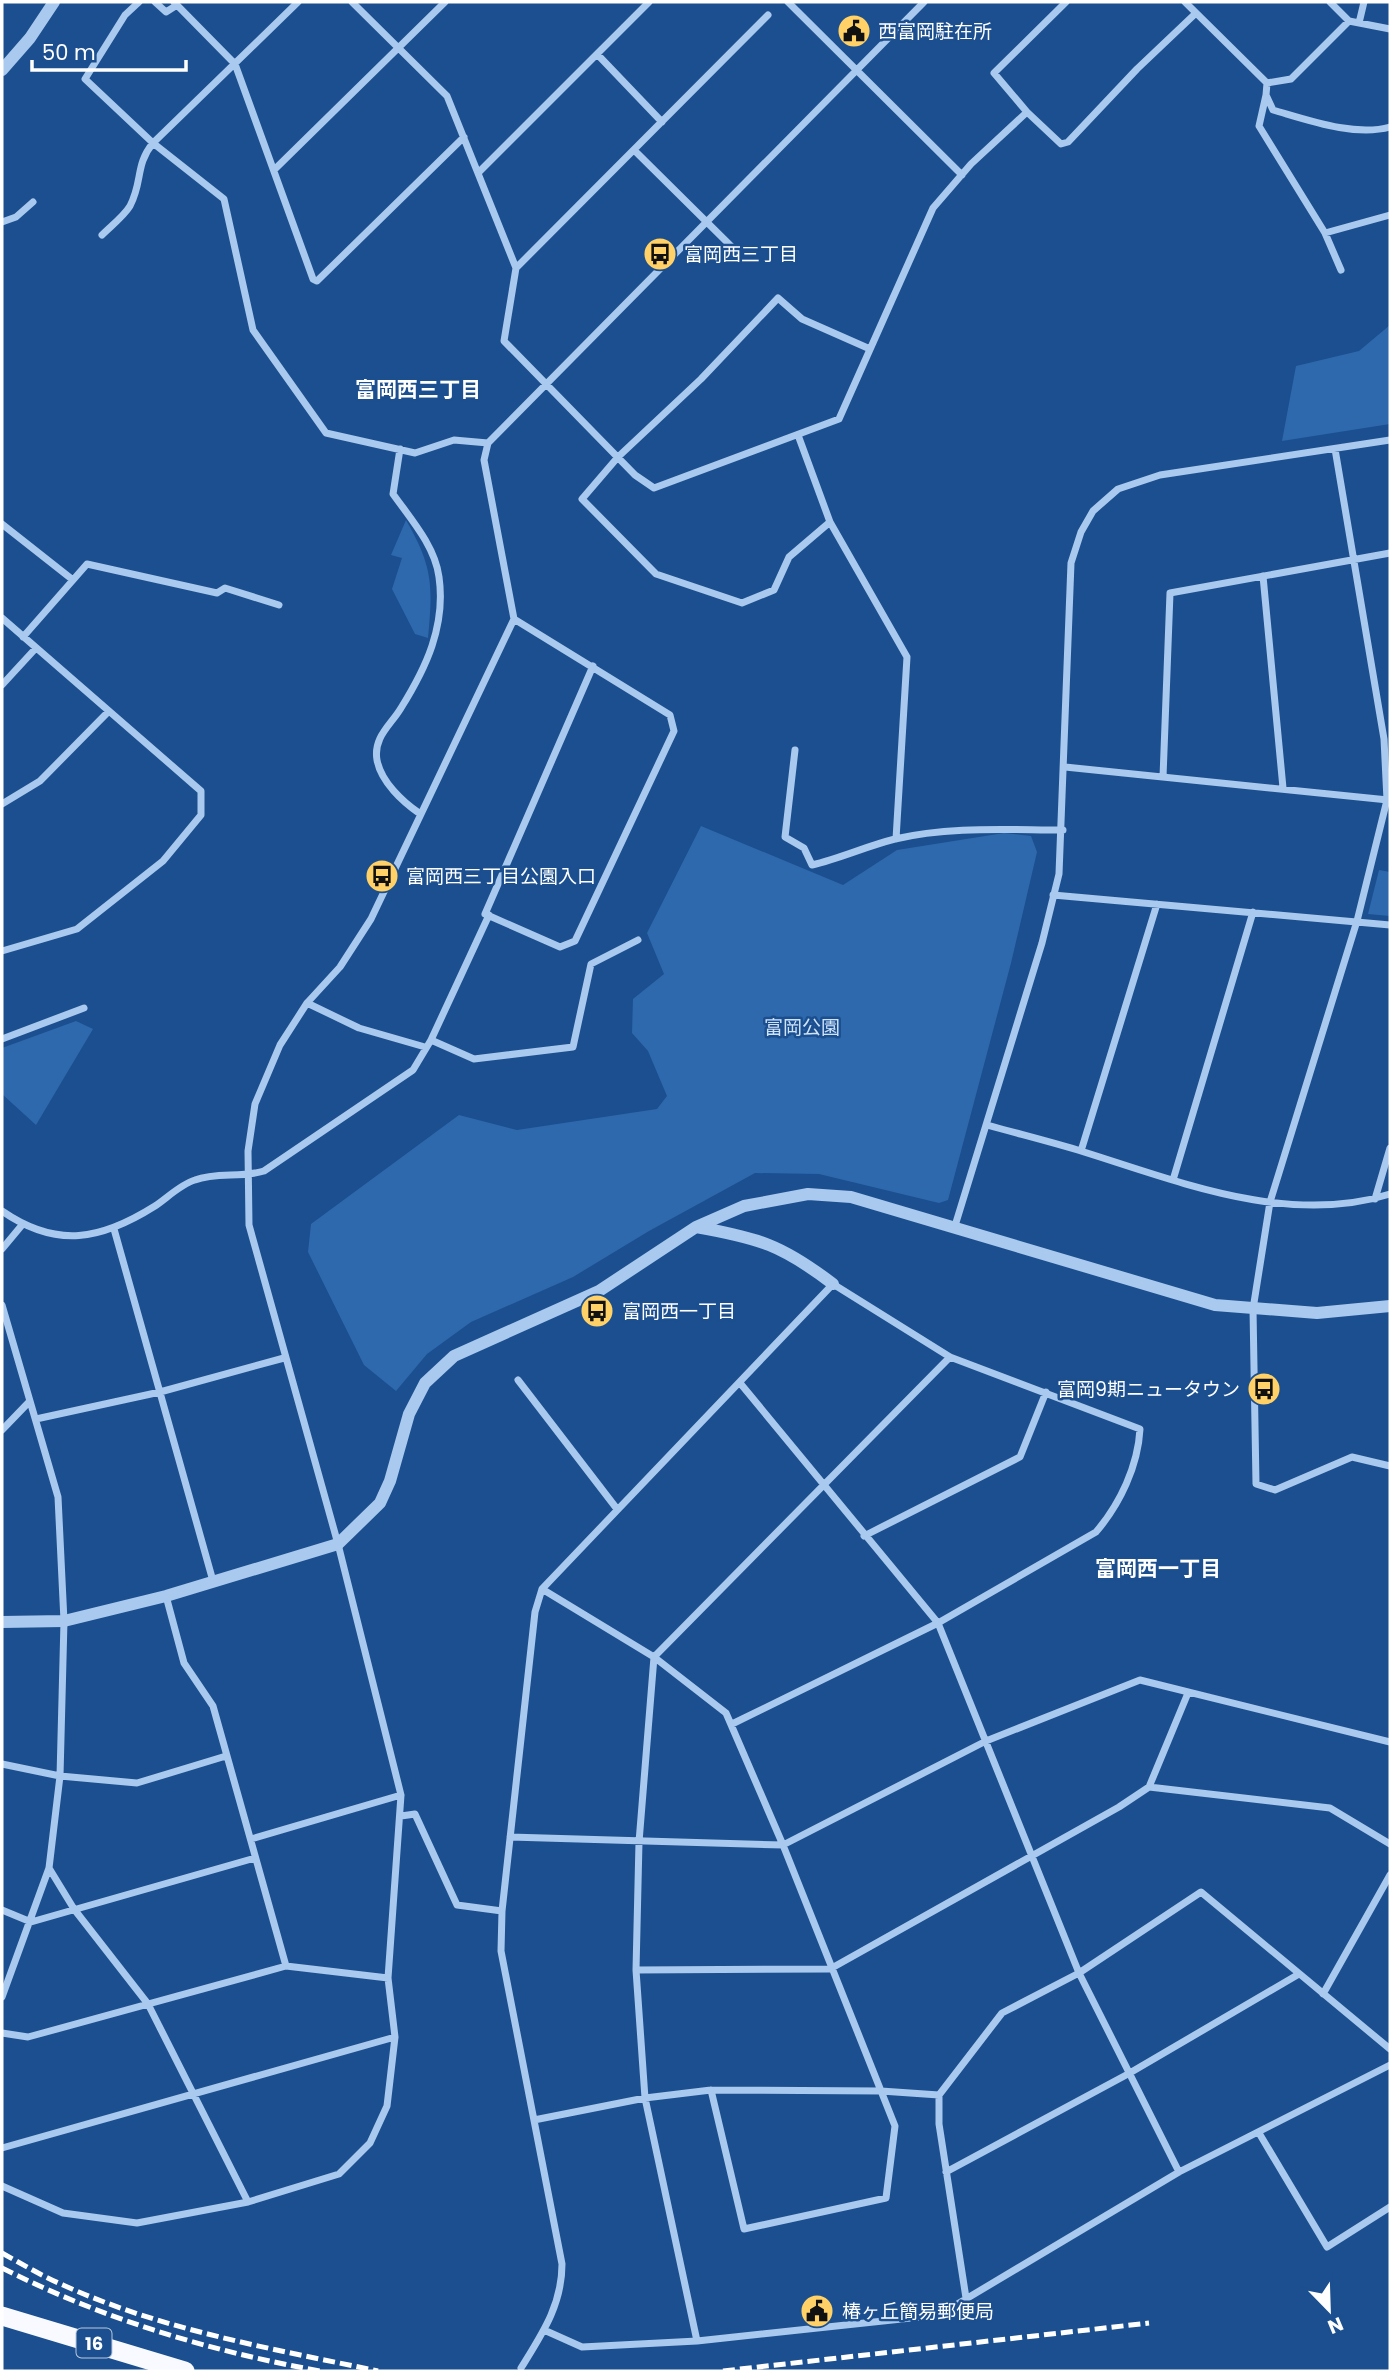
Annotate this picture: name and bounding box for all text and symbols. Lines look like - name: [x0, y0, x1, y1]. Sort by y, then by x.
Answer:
- public building icon: 西富岡駐在所: [835, 12, 873, 50]
- place label: 西富岡駐在所: [878, 18, 992, 45]
- scale bar: [32, 28, 186, 72]
- text: 50 m: [42, 38, 96, 67]
- bus stop icon: 富岡西三丁目: [641, 235, 679, 273]
- place label: 富岡西三丁目: [684, 241, 798, 268]
- district label: 富岡西三丁目: [355, 375, 481, 404]
- bus stop icon: 富岡西三丁目公園入口: [363, 857, 401, 895]
- place label: 富岡西三丁目公園入口: [406, 863, 596, 890]
- park label: 富岡公園: [764, 1014, 840, 1041]
- bus stop icon: 富岡西一丁目: [578, 1292, 616, 1330]
- place label: 富岡西一丁目: [622, 1298, 736, 1325]
- bus stop icon: 富岡9期ニュータウン: [1245, 1370, 1283, 1408]
- place label: 富岡9期ニュータウン: [1057, 1376, 1240, 1403]
- district label: 富岡西一丁目: [1095, 1554, 1221, 1583]
- north arrow: [1294, 2275, 1364, 2345]
- public building icon: 椿ヶ丘簡易郵便局: [798, 2292, 836, 2330]
- place label: 椿ヶ丘簡易郵便局: [842, 2298, 994, 2325]
- text: N: [1324, 2310, 1347, 2340]
- road number: 16: [76, 2328, 112, 2358]

